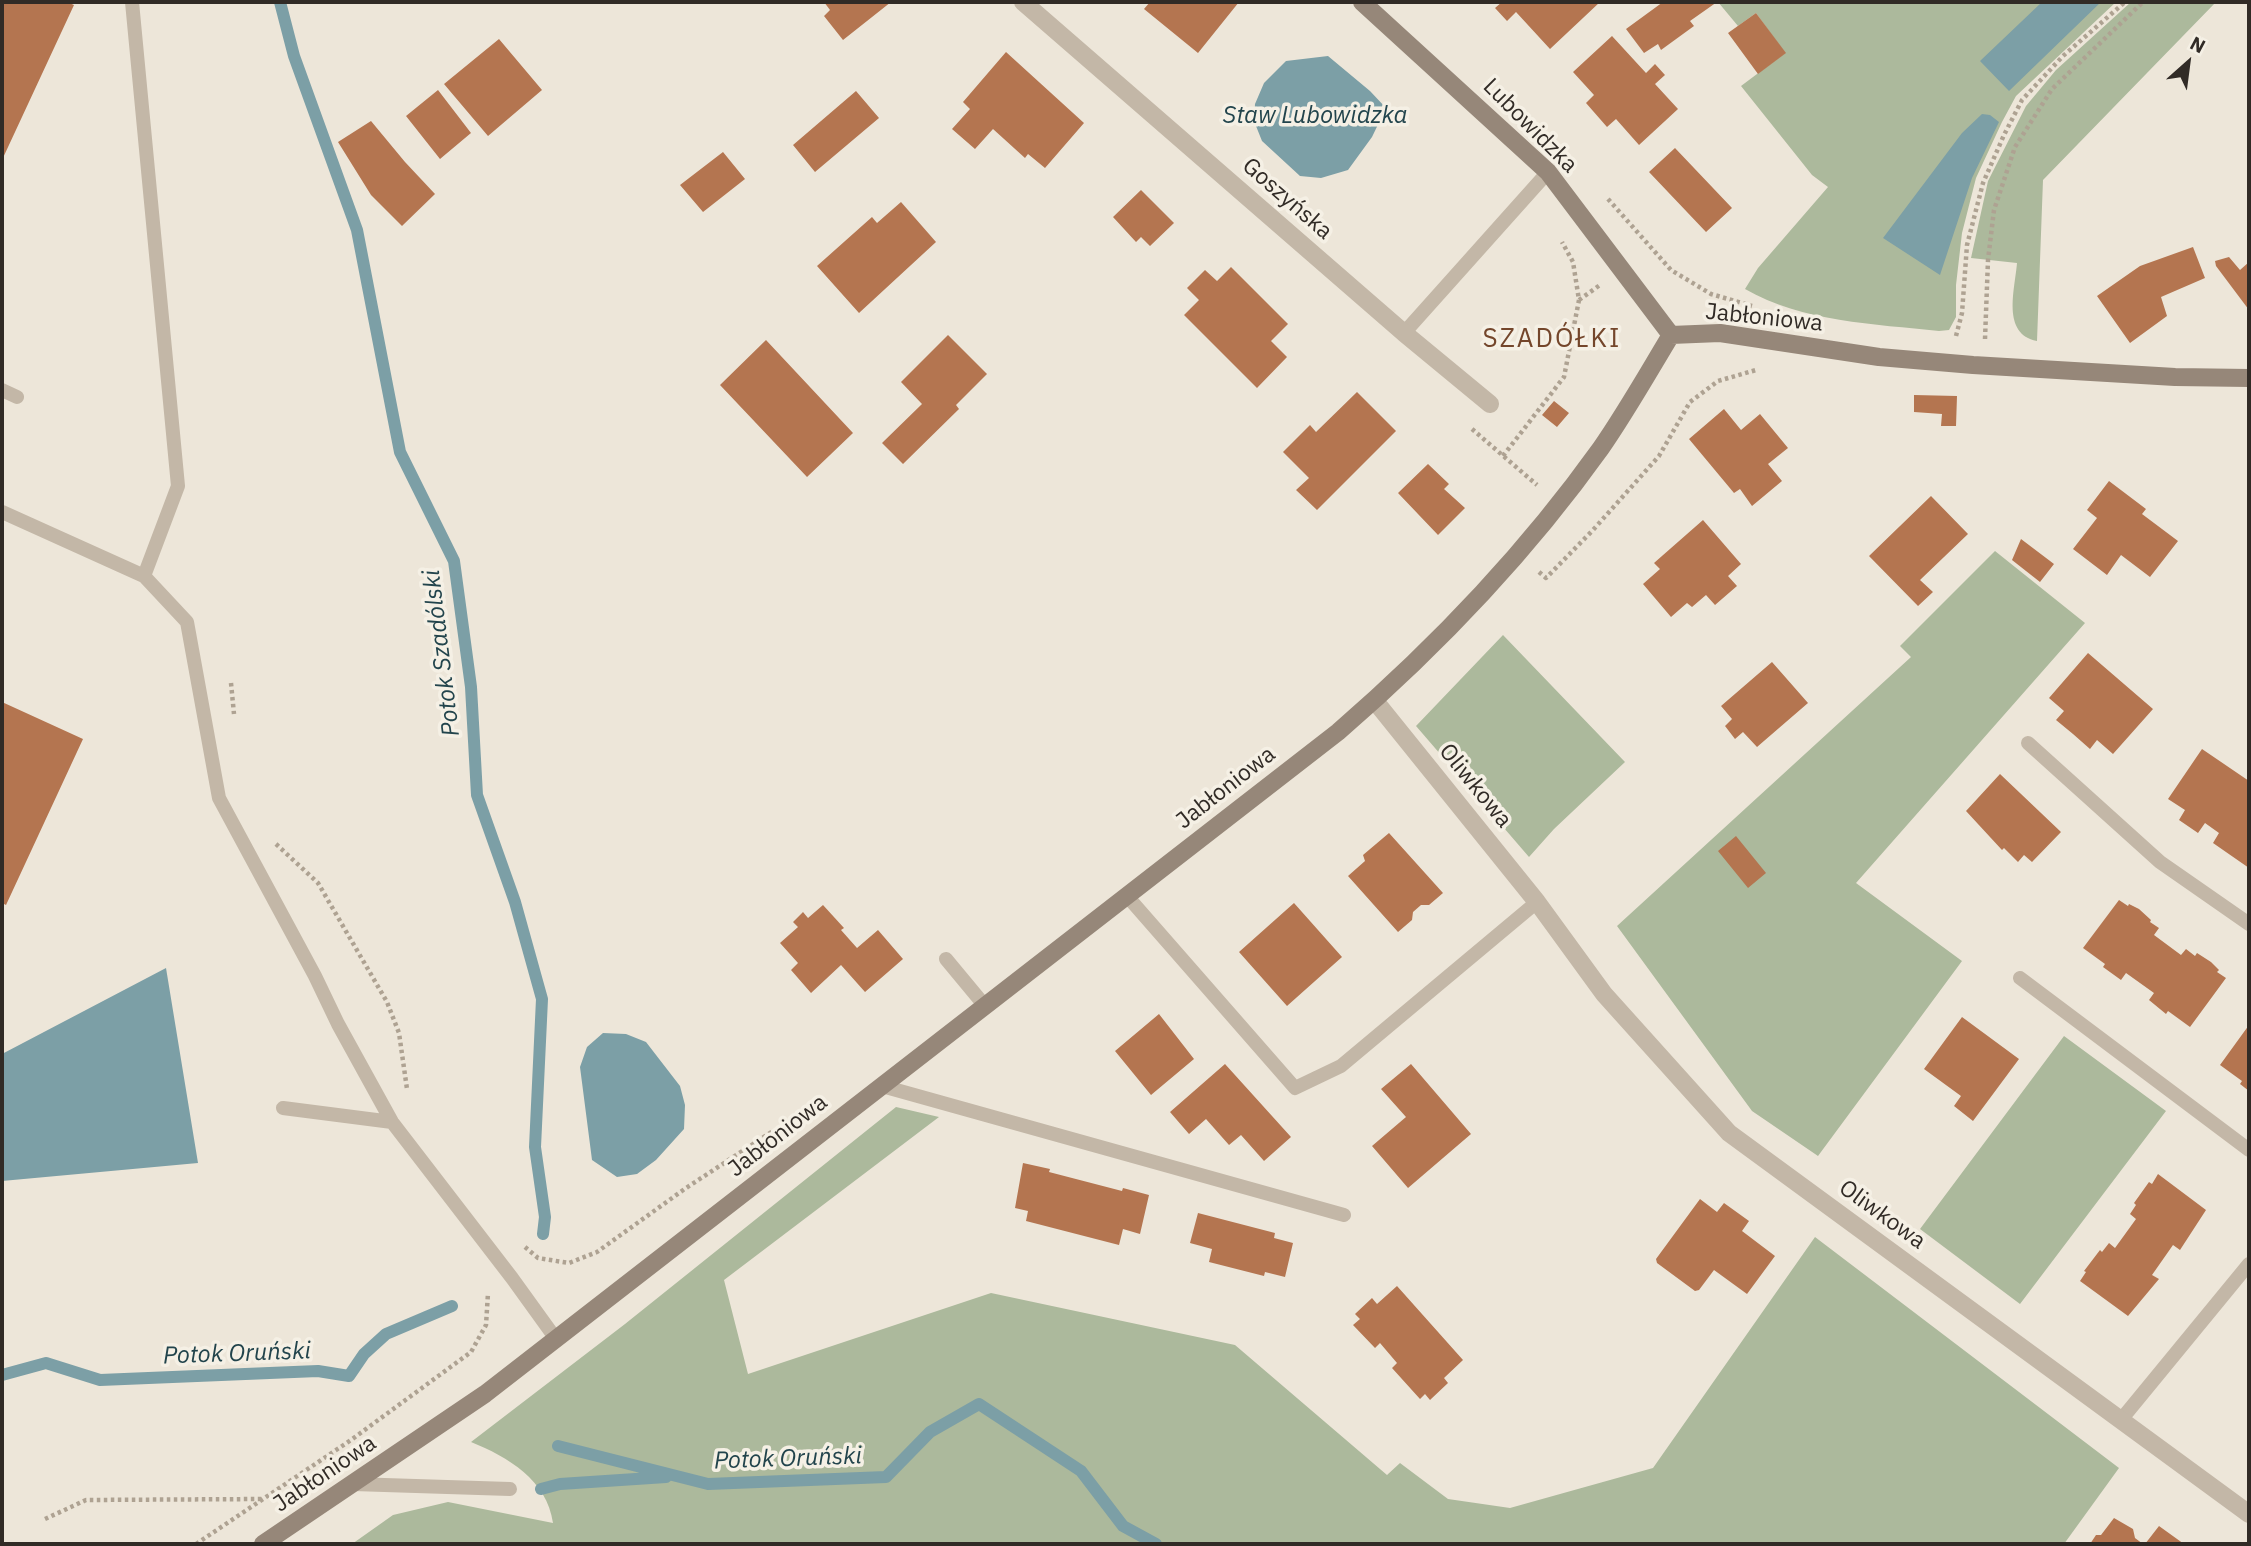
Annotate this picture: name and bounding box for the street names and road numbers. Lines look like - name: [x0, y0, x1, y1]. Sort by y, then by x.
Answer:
- street label: Lubowidzka: [1477, 73, 1583, 179]
- street label: Goszyńska: [1236, 152, 1338, 246]
- street label: Jabłoniowa: [1704, 298, 1824, 338]
- street label: Oliwkowa: [1433, 738, 1517, 834]
- street label: Jabłoniowa: [1171, 741, 1281, 835]
- street label: Jabłoniowa: [723, 1089, 833, 1183]
- street label: Oliwkowa: [1833, 1174, 1931, 1256]
- street label: Jabłoniowa: [268, 1430, 382, 1518]

